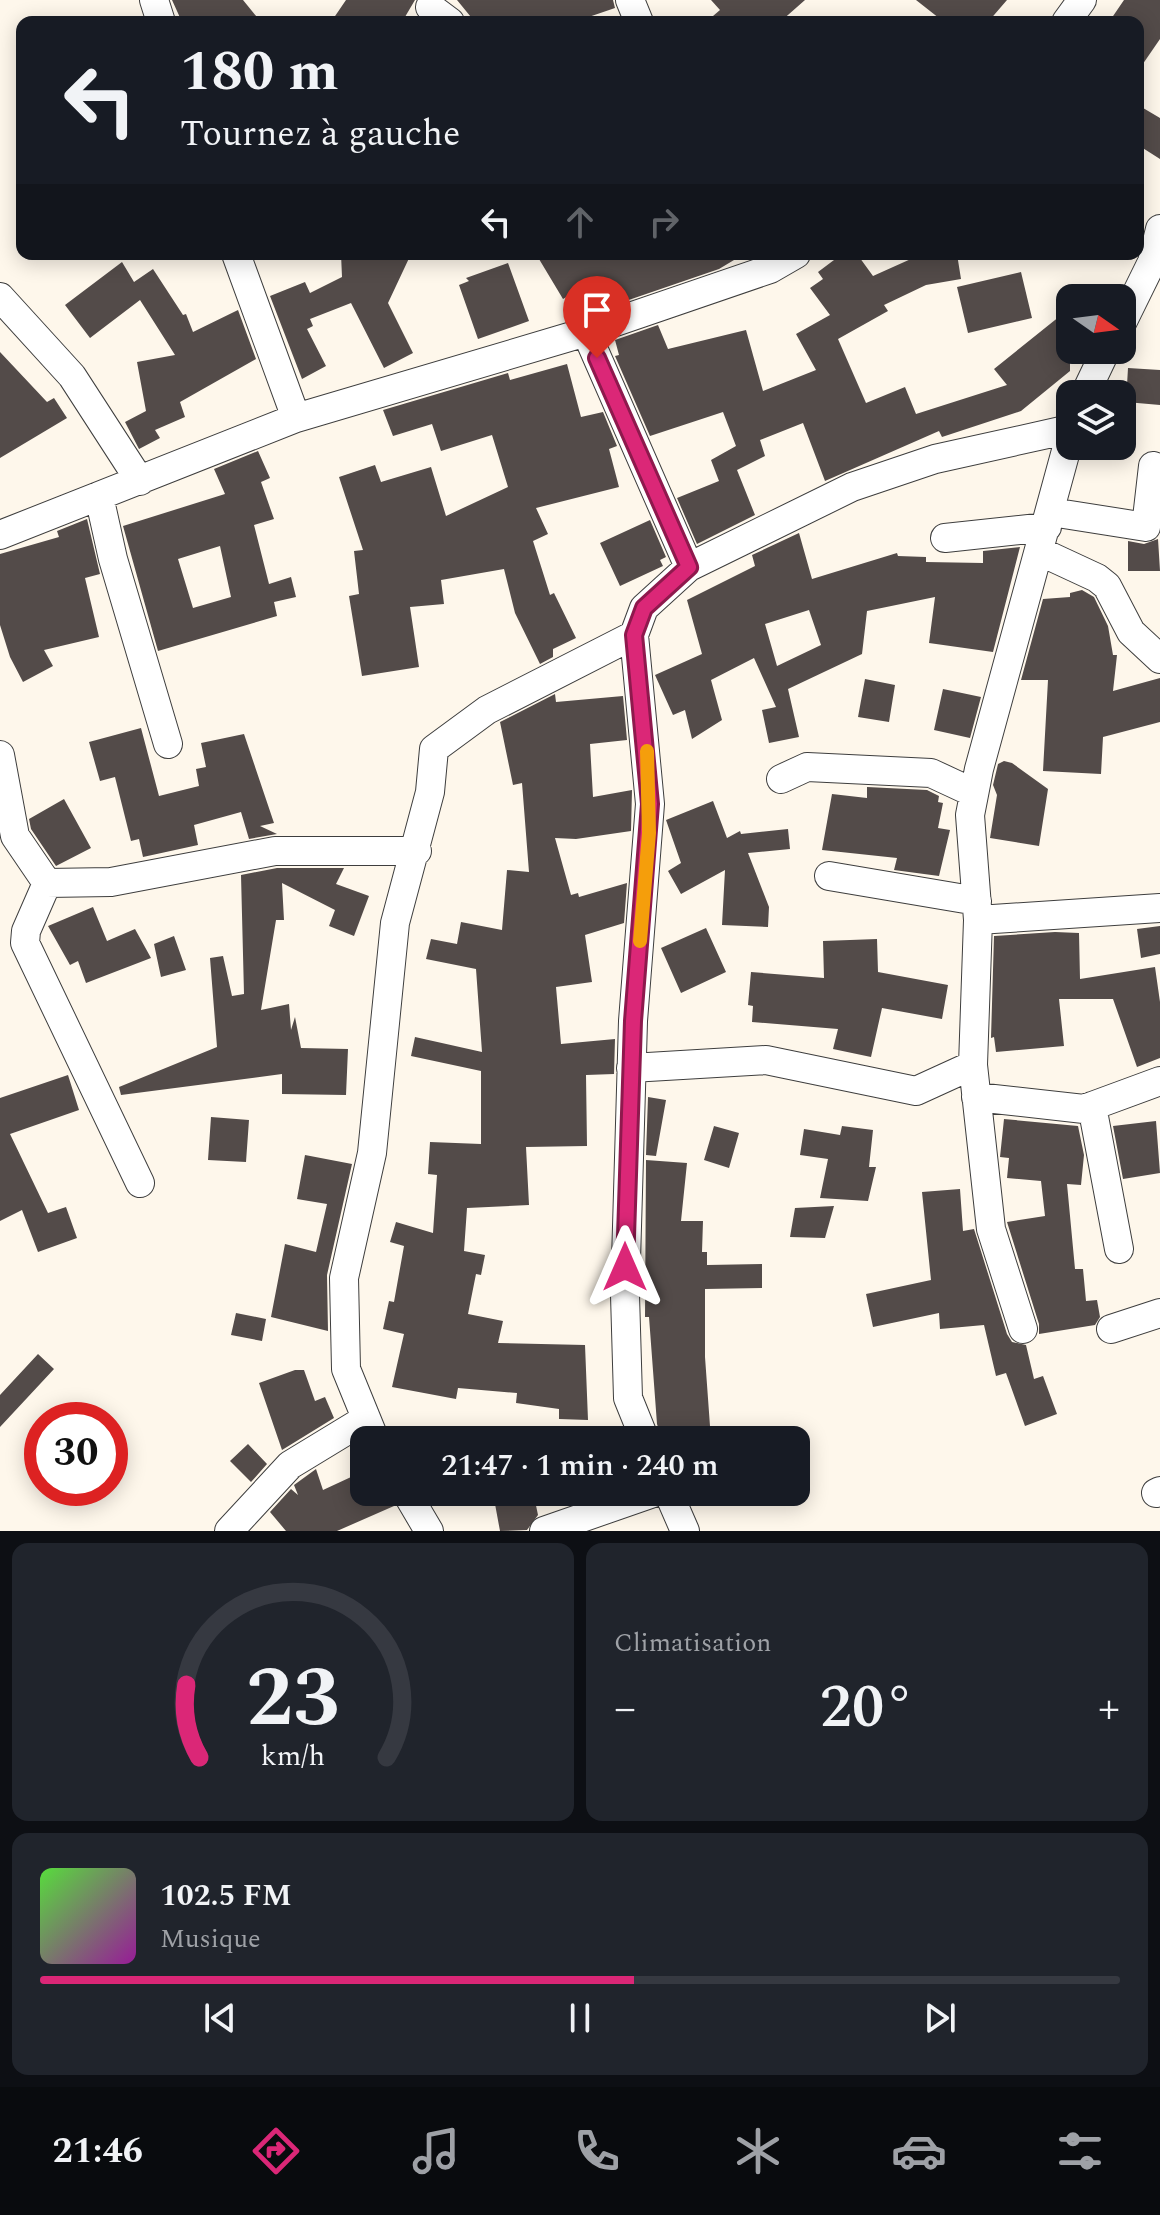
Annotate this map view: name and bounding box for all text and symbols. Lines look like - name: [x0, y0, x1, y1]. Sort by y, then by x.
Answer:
- text: 180 m: [180, 30, 339, 115]
- icon: left: [48, 48, 152, 152]
- text: Tournez à gauche: [180, 107, 460, 162]
- icon: left: [474, 200, 518, 244]
- icon: ahead: [558, 200, 602, 244]
- icon: right: [642, 200, 686, 244]
- pin: [563, 276, 631, 358]
- north arrow: [1056, 284, 1136, 364]
- map controls: [1056, 284, 1136, 460]
- icon: arrive: [575, 288, 619, 332]
- button: layers: [1056, 380, 1136, 460]
- position arrow: [583, 1225, 667, 1309]
- speed limit sign: 30: [24, 1402, 128, 1506]
- text: 21:47 · 1 min · 240 m: [441, 1443, 719, 1489]
- text: Climatisation: [614, 1623, 771, 1663]
- text: 23: [246, 1636, 340, 1763]
- text: 20°: [820, 1662, 914, 1754]
- text: −: [614, 1675, 636, 1742]
- text: +: [1098, 1675, 1120, 1742]
- text: km/h: [261, 1735, 325, 1778]
- text: 102.5 FM: [160, 1873, 292, 1919]
- text: Musique: [160, 1919, 261, 1959]
- icon: previous: [198, 1996, 242, 2040]
- icon: pause: [558, 1996, 602, 2040]
- icon: next: [918, 1996, 962, 2040]
- icon: directions: [248, 2123, 304, 2179]
- icon: music: [408, 2123, 464, 2179]
- icon: phone: [569, 2123, 625, 2179]
- icon: climate: [730, 2123, 786, 2179]
- icon: car: [891, 2123, 947, 2179]
- icon: filters: [1052, 2123, 1108, 2179]
- text: 21:46: [52, 2124, 143, 2179]

